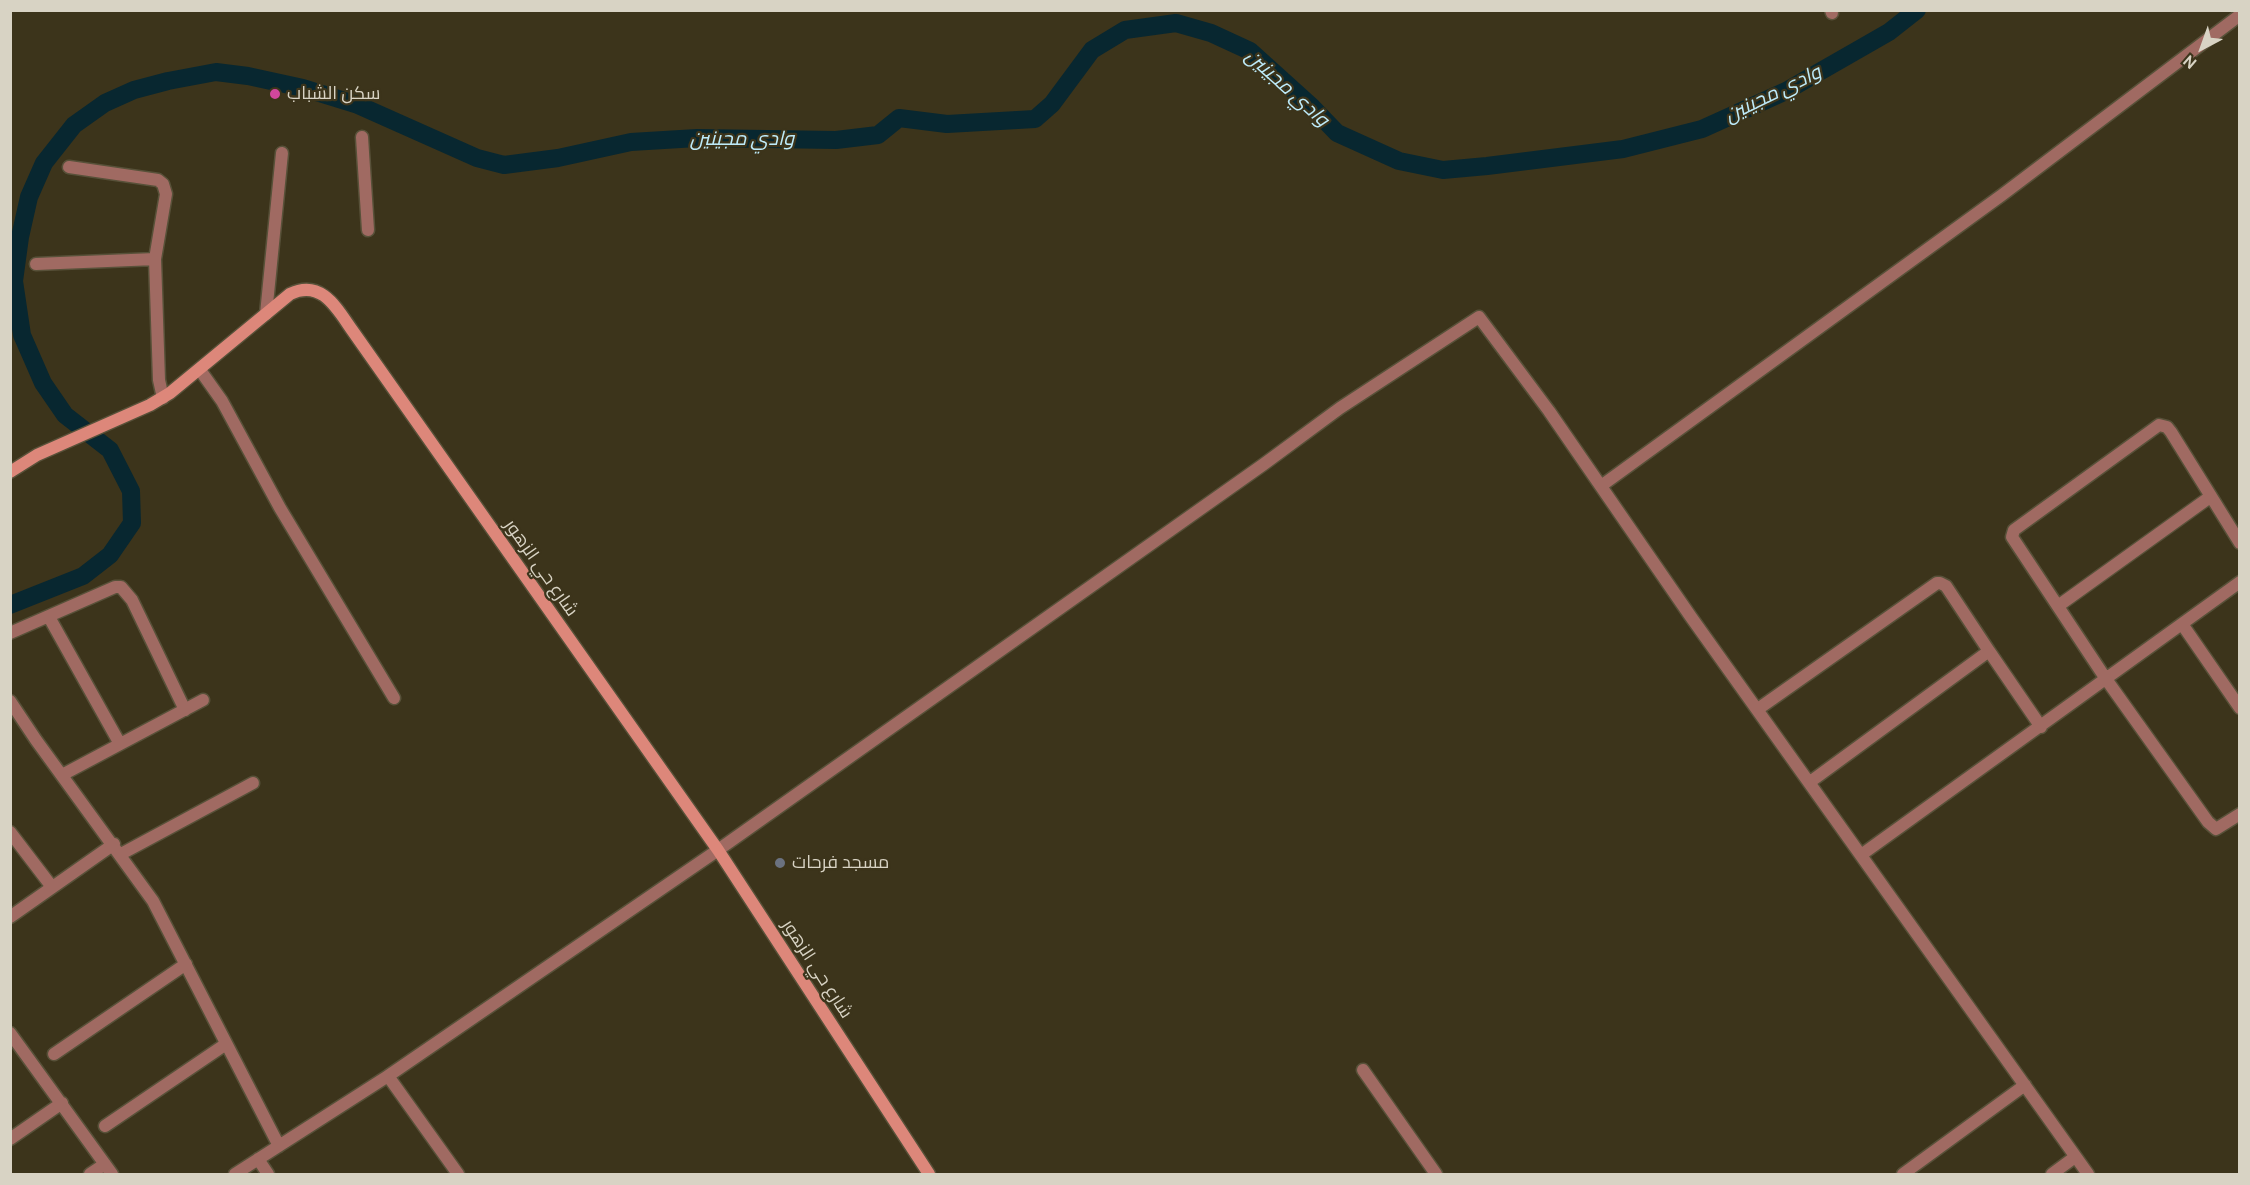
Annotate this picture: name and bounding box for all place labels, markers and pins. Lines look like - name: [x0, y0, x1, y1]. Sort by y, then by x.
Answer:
- place label: سكن الشباب: [287, 83, 380, 105]
- marker: سكن الشباب: [268, 87, 282, 101]
- place label: مسجد فرحات: [792, 852, 889, 874]
- marker: مسجد فرحات: [773, 856, 787, 870]

